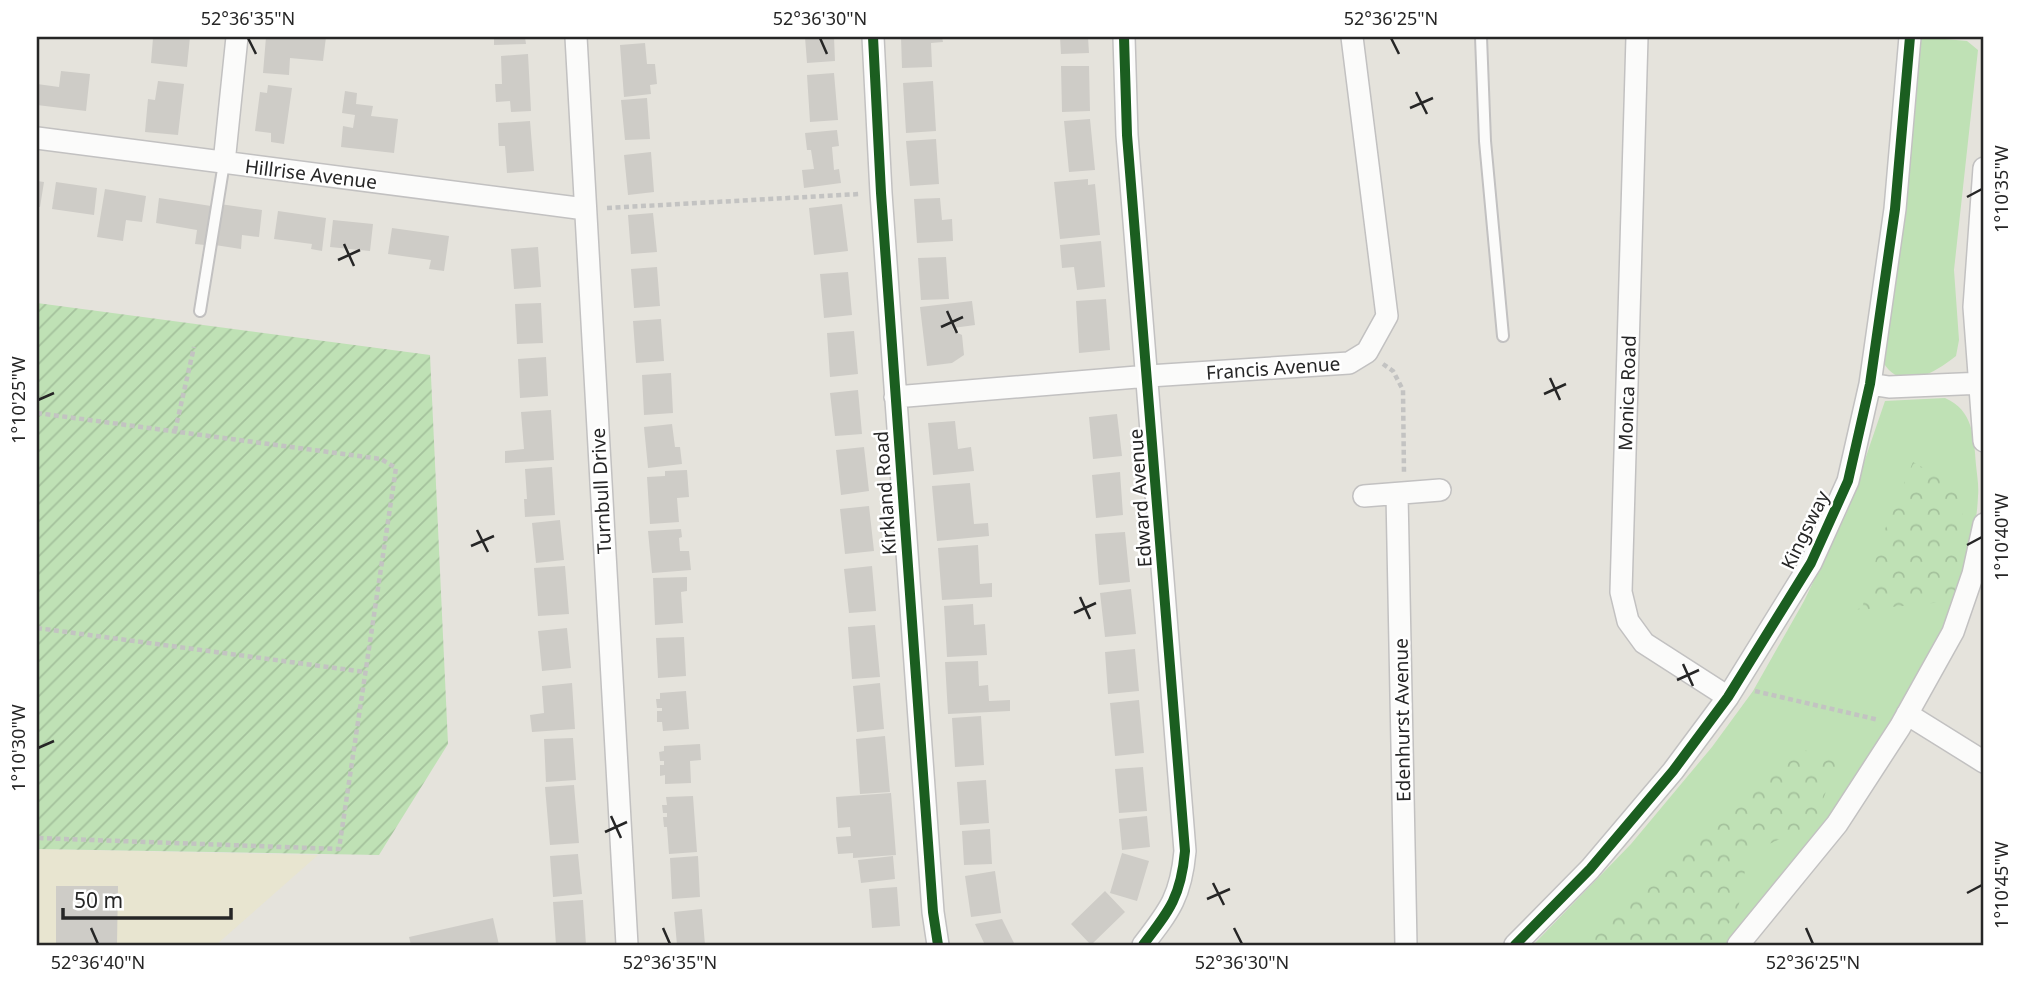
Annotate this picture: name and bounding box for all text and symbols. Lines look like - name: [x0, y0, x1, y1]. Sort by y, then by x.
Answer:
- text: 52°36'35"N: [201, 6, 295, 30]
- text: 52°36'30"N: [773, 6, 867, 30]
- text: 52°36'25"N: [1344, 6, 1438, 30]
- text: 1°10'35"W: [1989, 145, 2013, 233]
- street label: Hillrise Avenue: [243, 153, 379, 195]
- street label: Monica Road: [1612, 335, 1642, 451]
- street label: Francis Avenue: [1205, 350, 1341, 386]
- text: 1°10'25"W: [6, 356, 30, 444]
- street label: Turnbull Drive: [585, 427, 617, 555]
- street label: Edward Avenue: [1122, 428, 1158, 568]
- street label: Kirkland Road: [868, 430, 902, 556]
- street label: Kingsway: [1775, 486, 1835, 574]
- text: 1°10'40"W: [1989, 493, 2013, 581]
- street label: Edenhurst Avenue: [1388, 638, 1416, 802]
- text: 1°10'30"W: [6, 704, 30, 792]
- text: 1°10'45"W: [1989, 841, 2013, 929]
- scale bar: [63, 877, 231, 921]
- text: 50 m: [74, 886, 123, 914]
- text: 52°36'40"N: [51, 950, 145, 974]
- text: 52°36'35"N: [623, 950, 717, 974]
- text: 52°36'30"N: [1195, 950, 1289, 974]
- text: 52°36'25"N: [1766, 950, 1860, 974]

